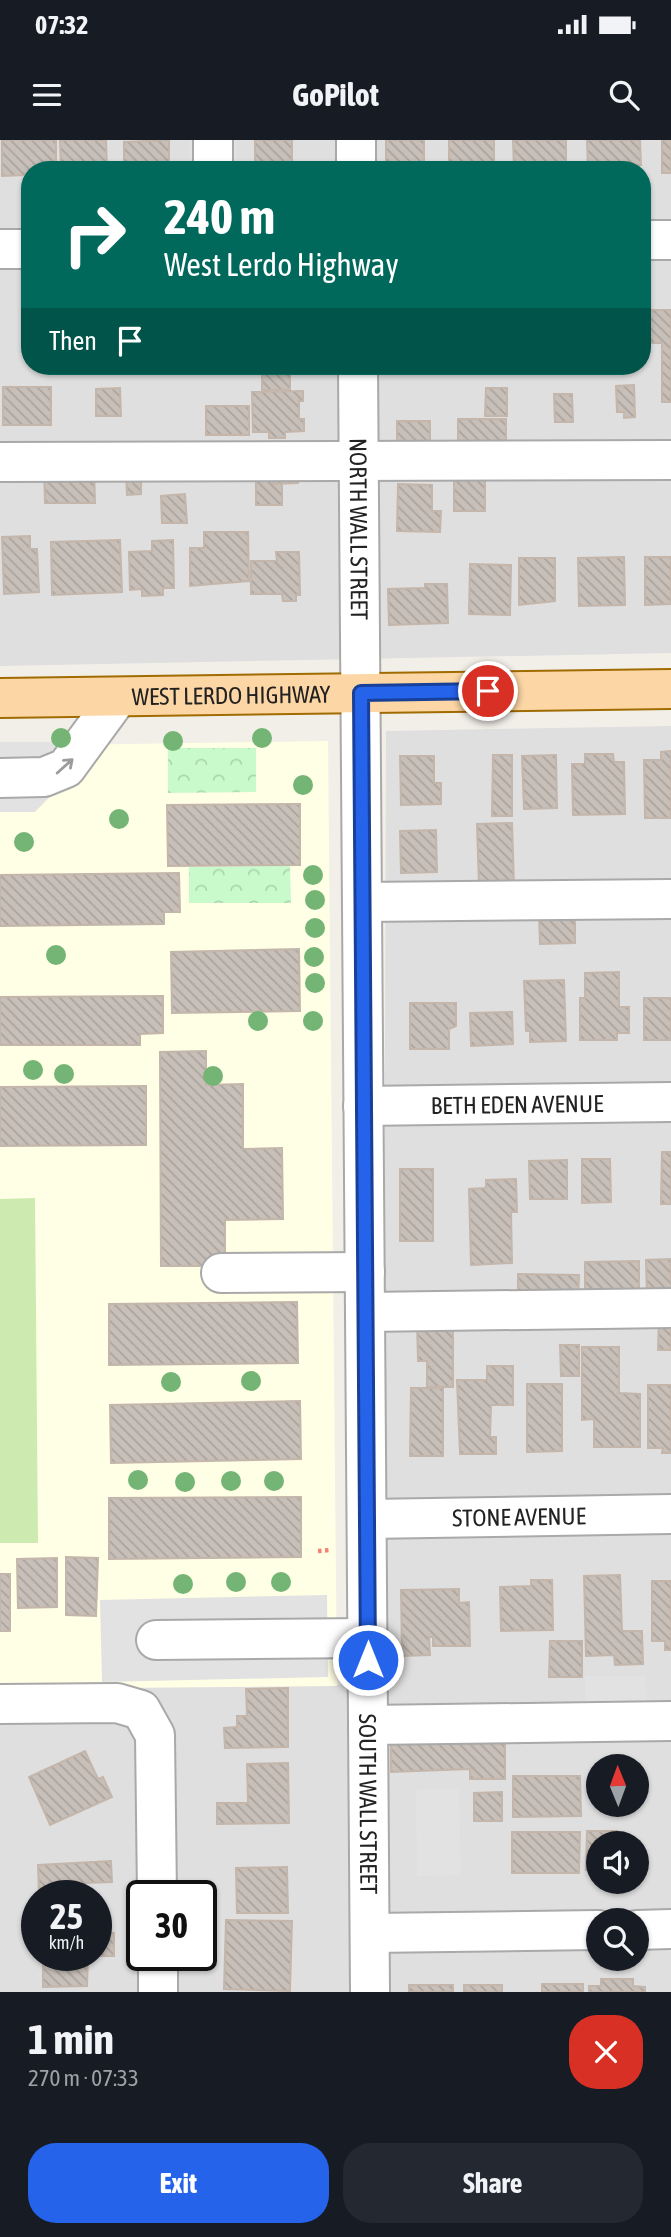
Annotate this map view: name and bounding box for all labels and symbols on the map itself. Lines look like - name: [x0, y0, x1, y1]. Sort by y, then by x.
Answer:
- street label: NORTH WALL STREET: [345, 438, 373, 621]
- pin: [458, 661, 518, 721]
- street label: WEST LERDO HIGHWAY: [131, 680, 331, 710]
- one-way arrow: [56, 758, 74, 774]
- street label: BETH EDEN AVENUE: [430, 1089, 603, 1119]
- street label: STONE AVENUE: [452, 1502, 586, 1531]
- position arrow: [331, 1623, 405, 1697]
- street label: SOUTH WALL STREET: [354, 1714, 383, 1895]
- north arrow: [586, 1754, 649, 1816]
- speed limit sign: 30: [126, 1880, 217, 1971]

